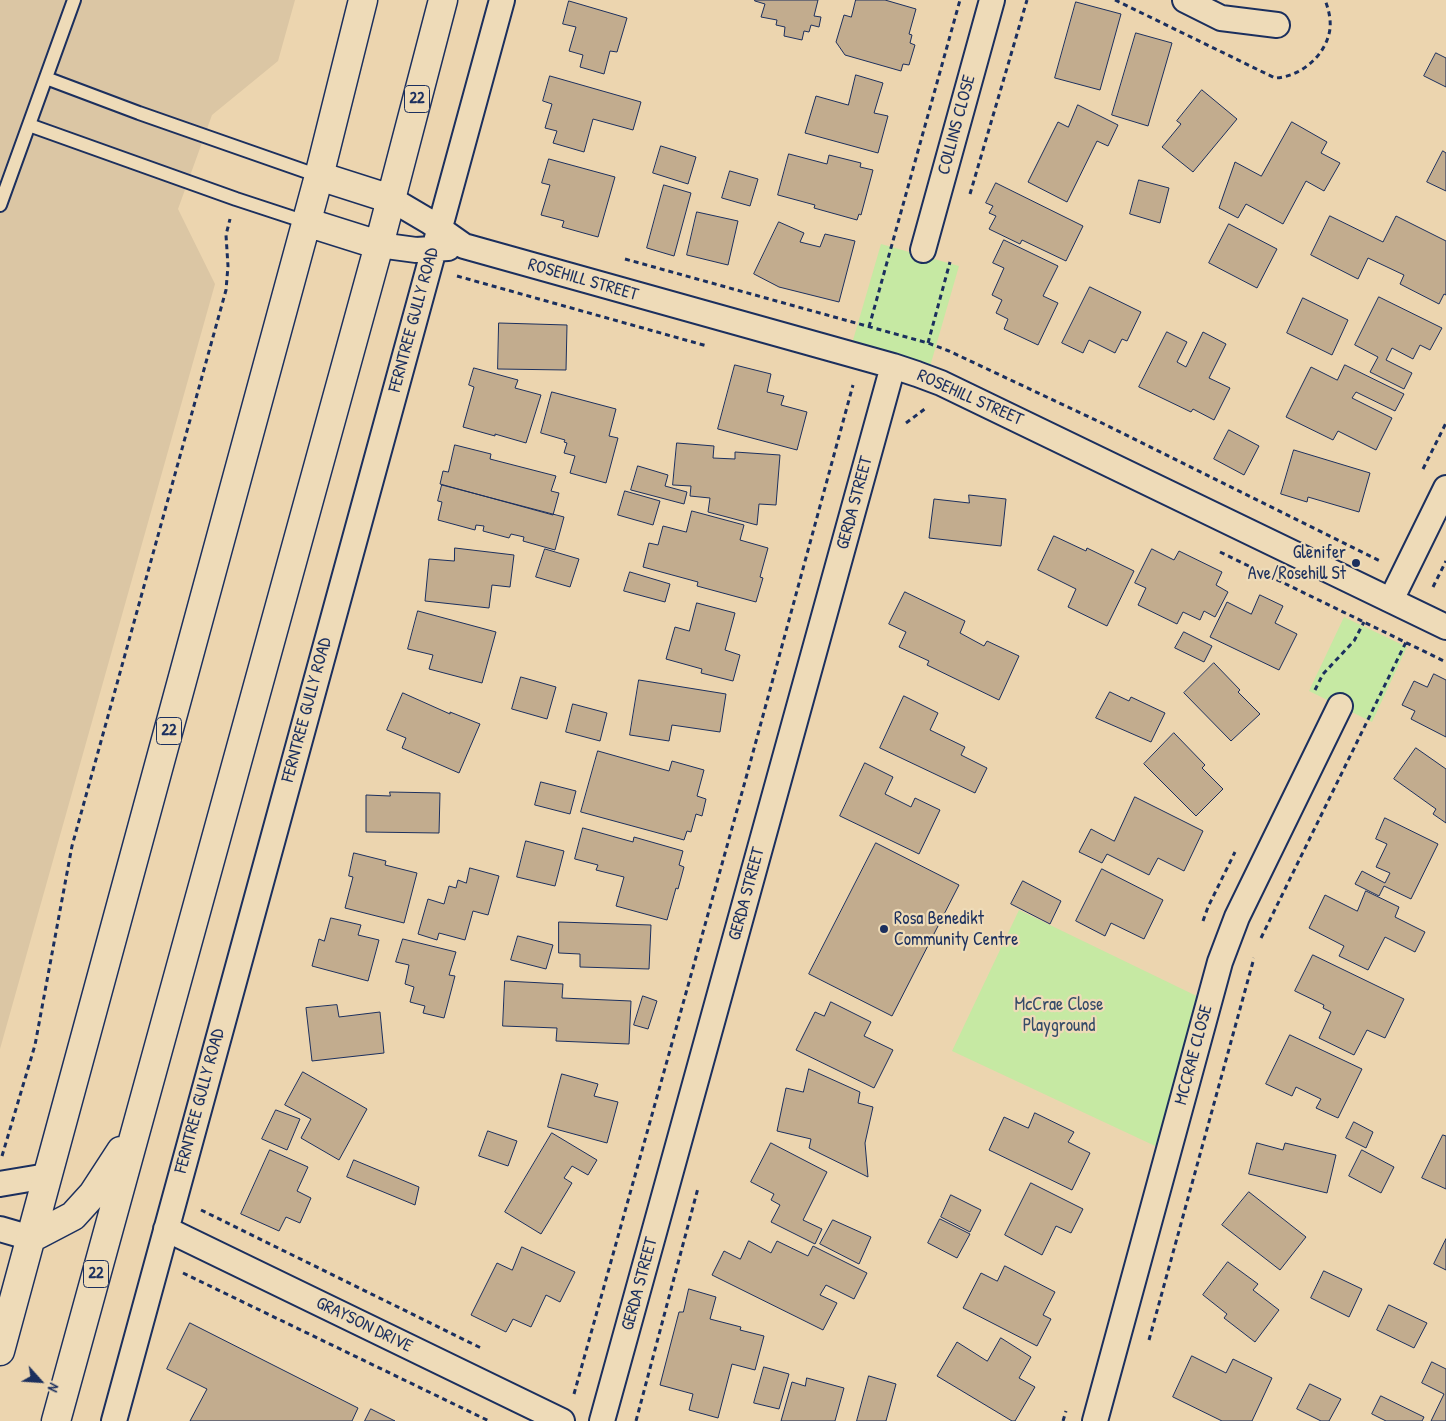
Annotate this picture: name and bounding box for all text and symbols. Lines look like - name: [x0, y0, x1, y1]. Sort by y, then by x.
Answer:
- street label: COLLINS CLOSE: [933, 73, 981, 177]
- road number: 22: [404, 86, 430, 112]
- street label: FERNTREE GULLY ROAD: [384, 245, 444, 395]
- street label: ROSEHILL STREET: [525, 254, 641, 306]
- street label: ROSEHILL STREET: [914, 365, 1026, 431]
- street label: GERDA STREET: [832, 454, 878, 552]
- place label: Glenifer Ave/Rosehill St: [1248, 542, 1346, 584]
- marker: Glenifer Ave/Rosehill St: [1350, 557, 1362, 569]
- street label: FERNTREE GULLY ROAD: [277, 635, 337, 785]
- road number: 22: [156, 718, 182, 744]
- street label: GERDA STREET: [724, 845, 770, 943]
- place label: Rosa Benedikt Community Centre: [894, 908, 1018, 951]
- marker: Rosa Benedikt Community Centre: [878, 923, 890, 935]
- park label: McCrae Close Playground: [1015, 994, 1103, 1036]
- street label: MCCRAE CLOSE: [1170, 1003, 1218, 1107]
- street label: FERNTREE GULLY ROAD: [170, 1026, 230, 1176]
- street label: GERDA STREET: [617, 1235, 663, 1333]
- road number: 22: [84, 1260, 108, 1288]
- street label: GRAYSON DRIVE: [312, 1292, 416, 1358]
- north arrow: [15, 1356, 65, 1406]
- text: N: [44, 1380, 64, 1395]

